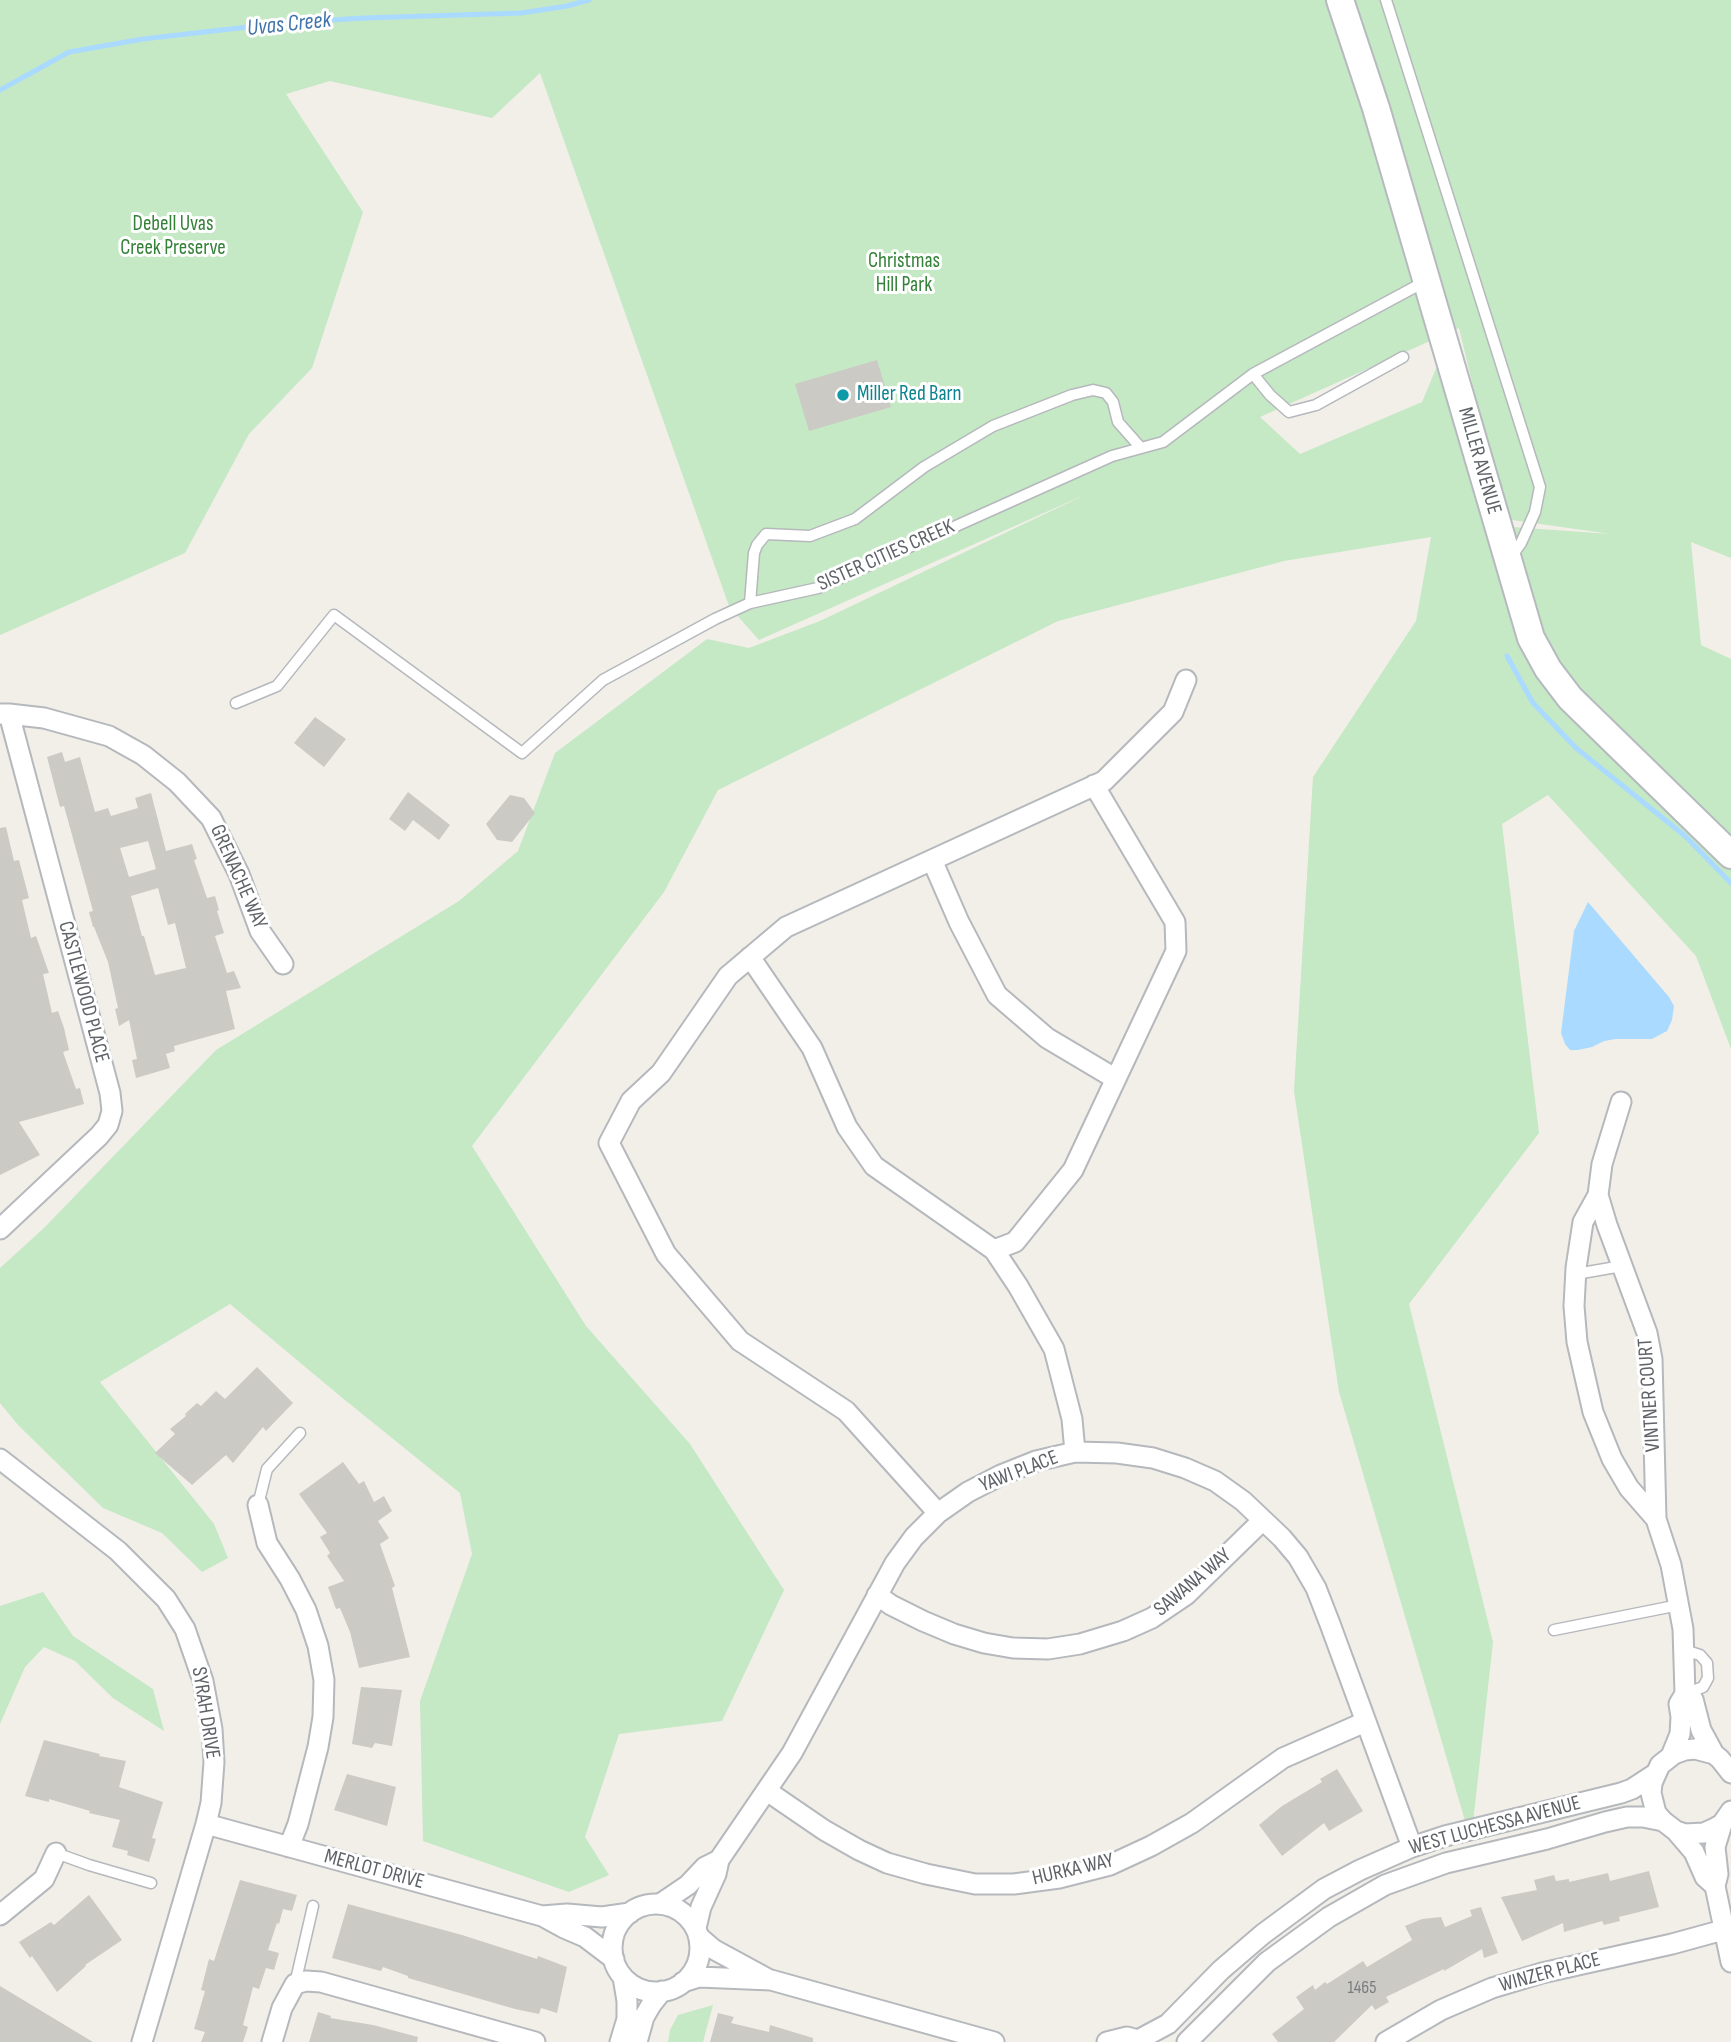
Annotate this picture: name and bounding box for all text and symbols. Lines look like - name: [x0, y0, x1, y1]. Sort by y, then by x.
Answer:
- water label: Uvas Creek: [246, 7, 332, 43]
- park label: Debell Uvas Creek Preserve: [120, 212, 226, 262]
- park label: Christmas Hill Park: [868, 249, 940, 299]
- place label: Miller Red Barn: [857, 382, 961, 408]
- marker: Miller Red Barn: [835, 387, 851, 403]
- street label: MILLER AVENUE: [1452, 405, 1506, 517]
- street label: SISTER CITIES CREEK: [814, 515, 958, 597]
- street label: GRENACHE WAY: [204, 821, 272, 933]
- street label: CASTLEWOOD PLACE: [52, 919, 114, 1065]
- street label: VINTNER COURT: [1633, 1337, 1667, 1453]
- street label: YAWI PLACE: [976, 1446, 1062, 1498]
- street label: SAWANA WAY: [1149, 1544, 1237, 1622]
- street label: SYRAH DRIVE: [185, 1665, 225, 1761]
- street label: WEST LUCHESSA AVENUE: [1406, 1791, 1584, 1861]
- street label: MERLOT DRIVE: [321, 1845, 427, 1895]
- street label: HURKA WAY: [1030, 1848, 1116, 1892]
- street label: WINZER PLACE: [1497, 1947, 1603, 1999]
- house number: 1465: [1348, 1977, 1376, 1999]

